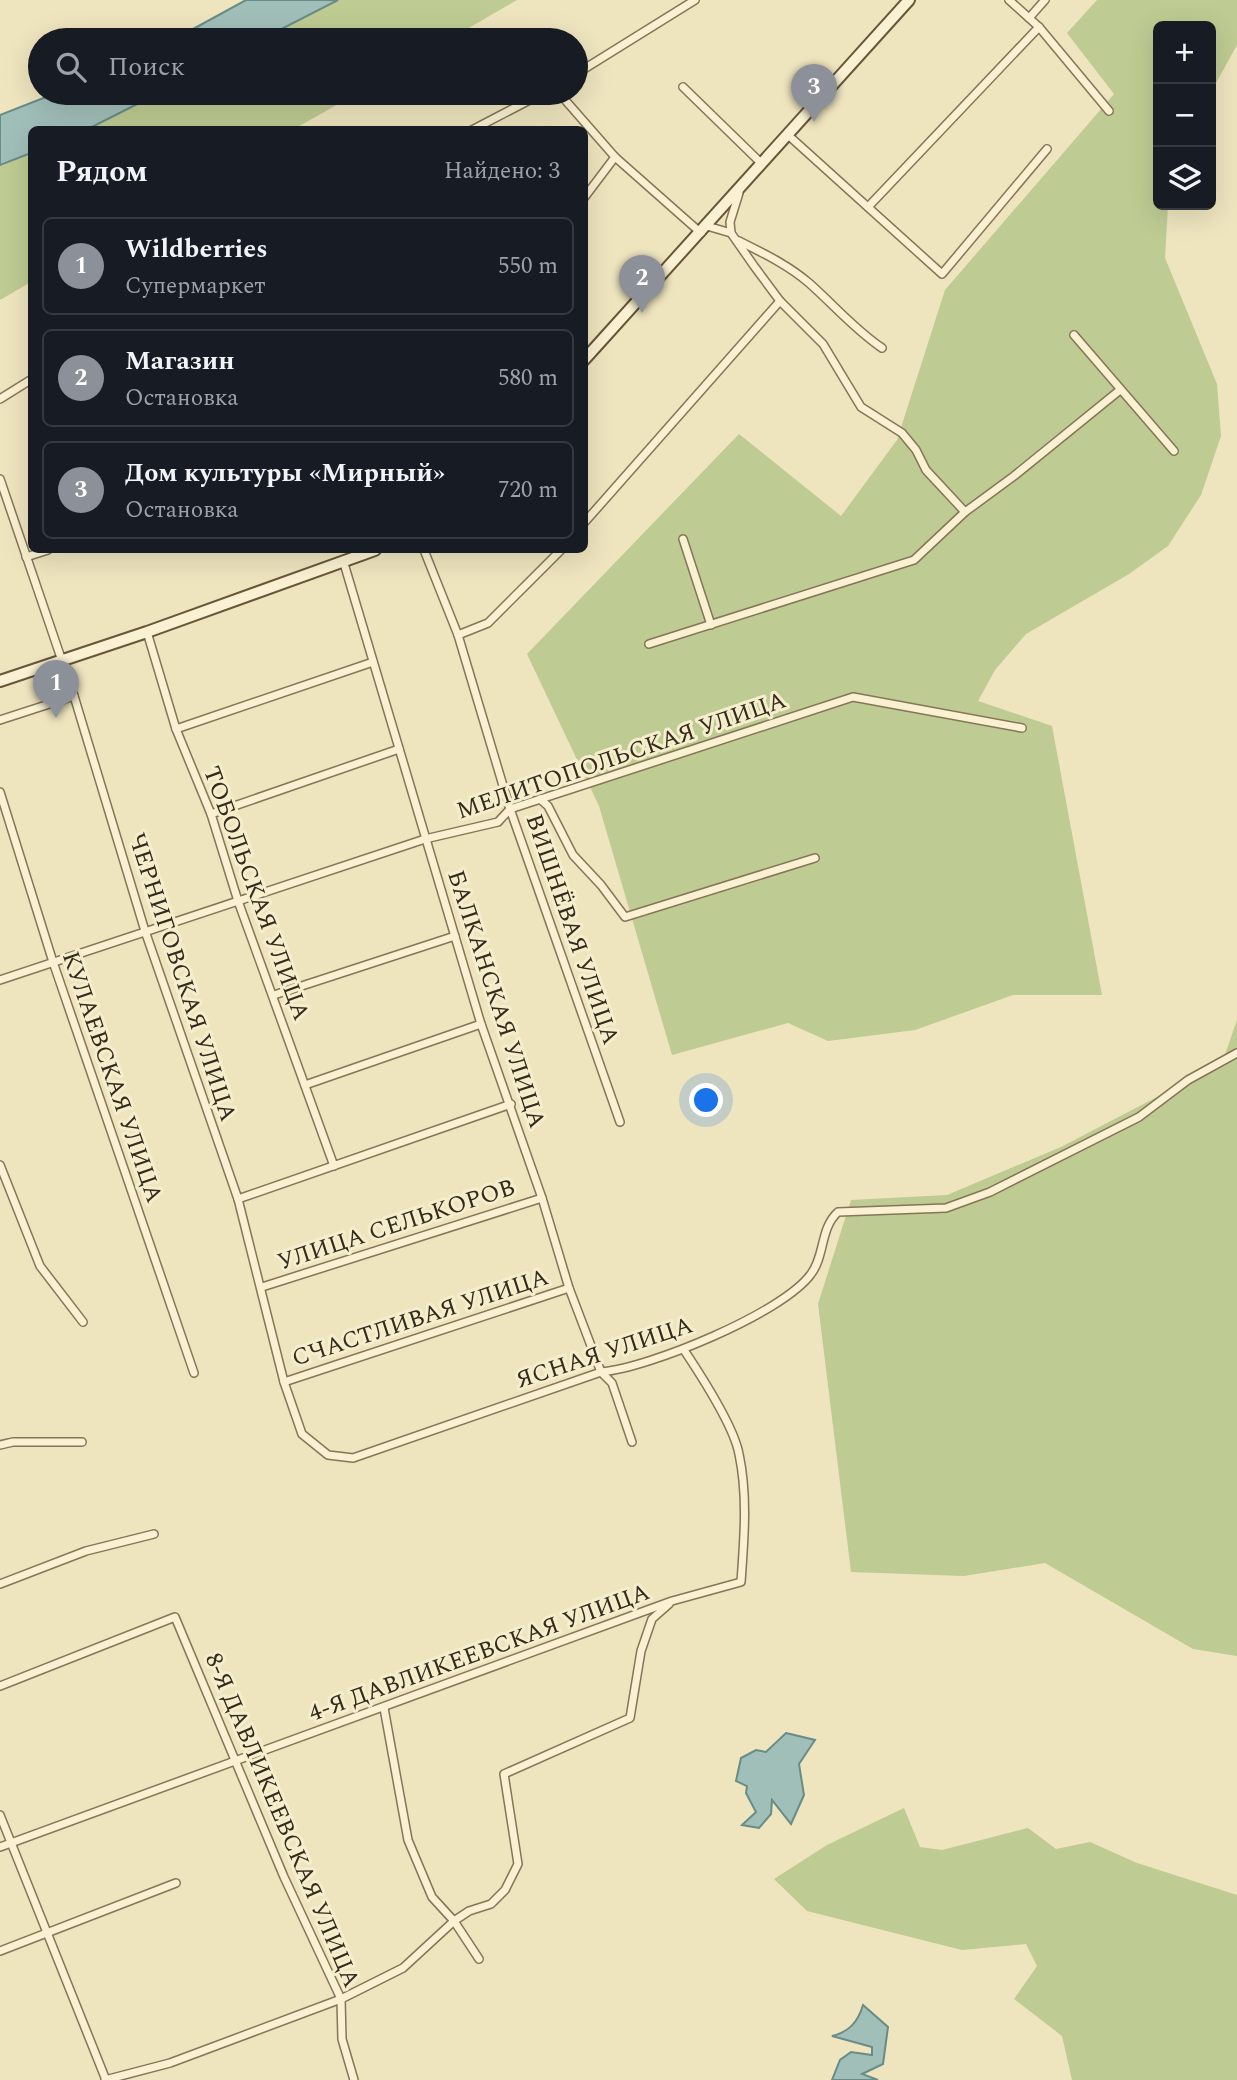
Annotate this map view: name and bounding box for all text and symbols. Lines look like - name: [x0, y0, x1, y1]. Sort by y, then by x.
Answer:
- map controls: [1153, 21, 1216, 210]
- button: +: [1153, 21, 1216, 84]
- search box: [28, 28, 588, 105]
- text: Поиск: [108, 47, 185, 87]
- icon: search: [52, 48, 90, 86]
- pin: 3: [791, 64, 837, 122]
- button: −: [1153, 84, 1216, 147]
- button: layers: [1153, 147, 1216, 210]
- text: Рядом: [56, 149, 148, 195]
- text: Найдено: 3: [444, 154, 560, 189]
- text: Wildberries: [125, 229, 268, 269]
- text: 1: [75, 249, 87, 284]
- text: 550 m: [498, 249, 558, 284]
- pin: 2: [619, 255, 665, 313]
- text: Супермаркет: [125, 269, 266, 304]
- text: Магазин: [125, 341, 235, 381]
- text: 2: [75, 361, 87, 396]
- text: 580 m: [498, 361, 558, 396]
- text: Остановка: [125, 381, 238, 416]
- text: Дом культуры «Мирный»: [125, 453, 445, 493]
- text: 3: [75, 473, 87, 508]
- text: 720 m: [498, 473, 558, 508]
- text: Остановка: [125, 493, 238, 528]
- pin: 1: [33, 660, 79, 718]
- street label: МЕЛИТОПОЛЬСКАЯ УЛИЦА: [452, 683, 791, 829]
- street label: ТОБОЛЬСКАЯ УЛИЦА: [193, 761, 319, 1026]
- street label: ВИШНЁВАЯ УЛИЦА: [516, 809, 628, 1050]
- street label: ЧЕРНИГОВСКАЯ УЛИЦА: [118, 828, 246, 1126]
- street label: БАЛКАНСКАЯ УЛИЦА: [437, 866, 555, 1133]
- street label: КУЛАЕВСКАЯ УЛИЦА: [52, 947, 172, 1208]
- your location: [689, 1083, 723, 1117]
- street label: УЛИЦА СЕЛЬКОРОВ: [273, 1169, 520, 1280]
- street label: СЧАСТЛИВАЯ УЛИЦА: [287, 1259, 553, 1376]
- street label: ЯСНАЯ УЛИЦА: [511, 1307, 697, 1399]
- street label: 4-Я ДАВЛИКЕЕВСКАЯ УЛИЦА: [304, 1574, 655, 1731]
- street label: 8-Я ДАВЛИКЕЕВСКАЯ УЛИЦА: [195, 1647, 369, 1993]

